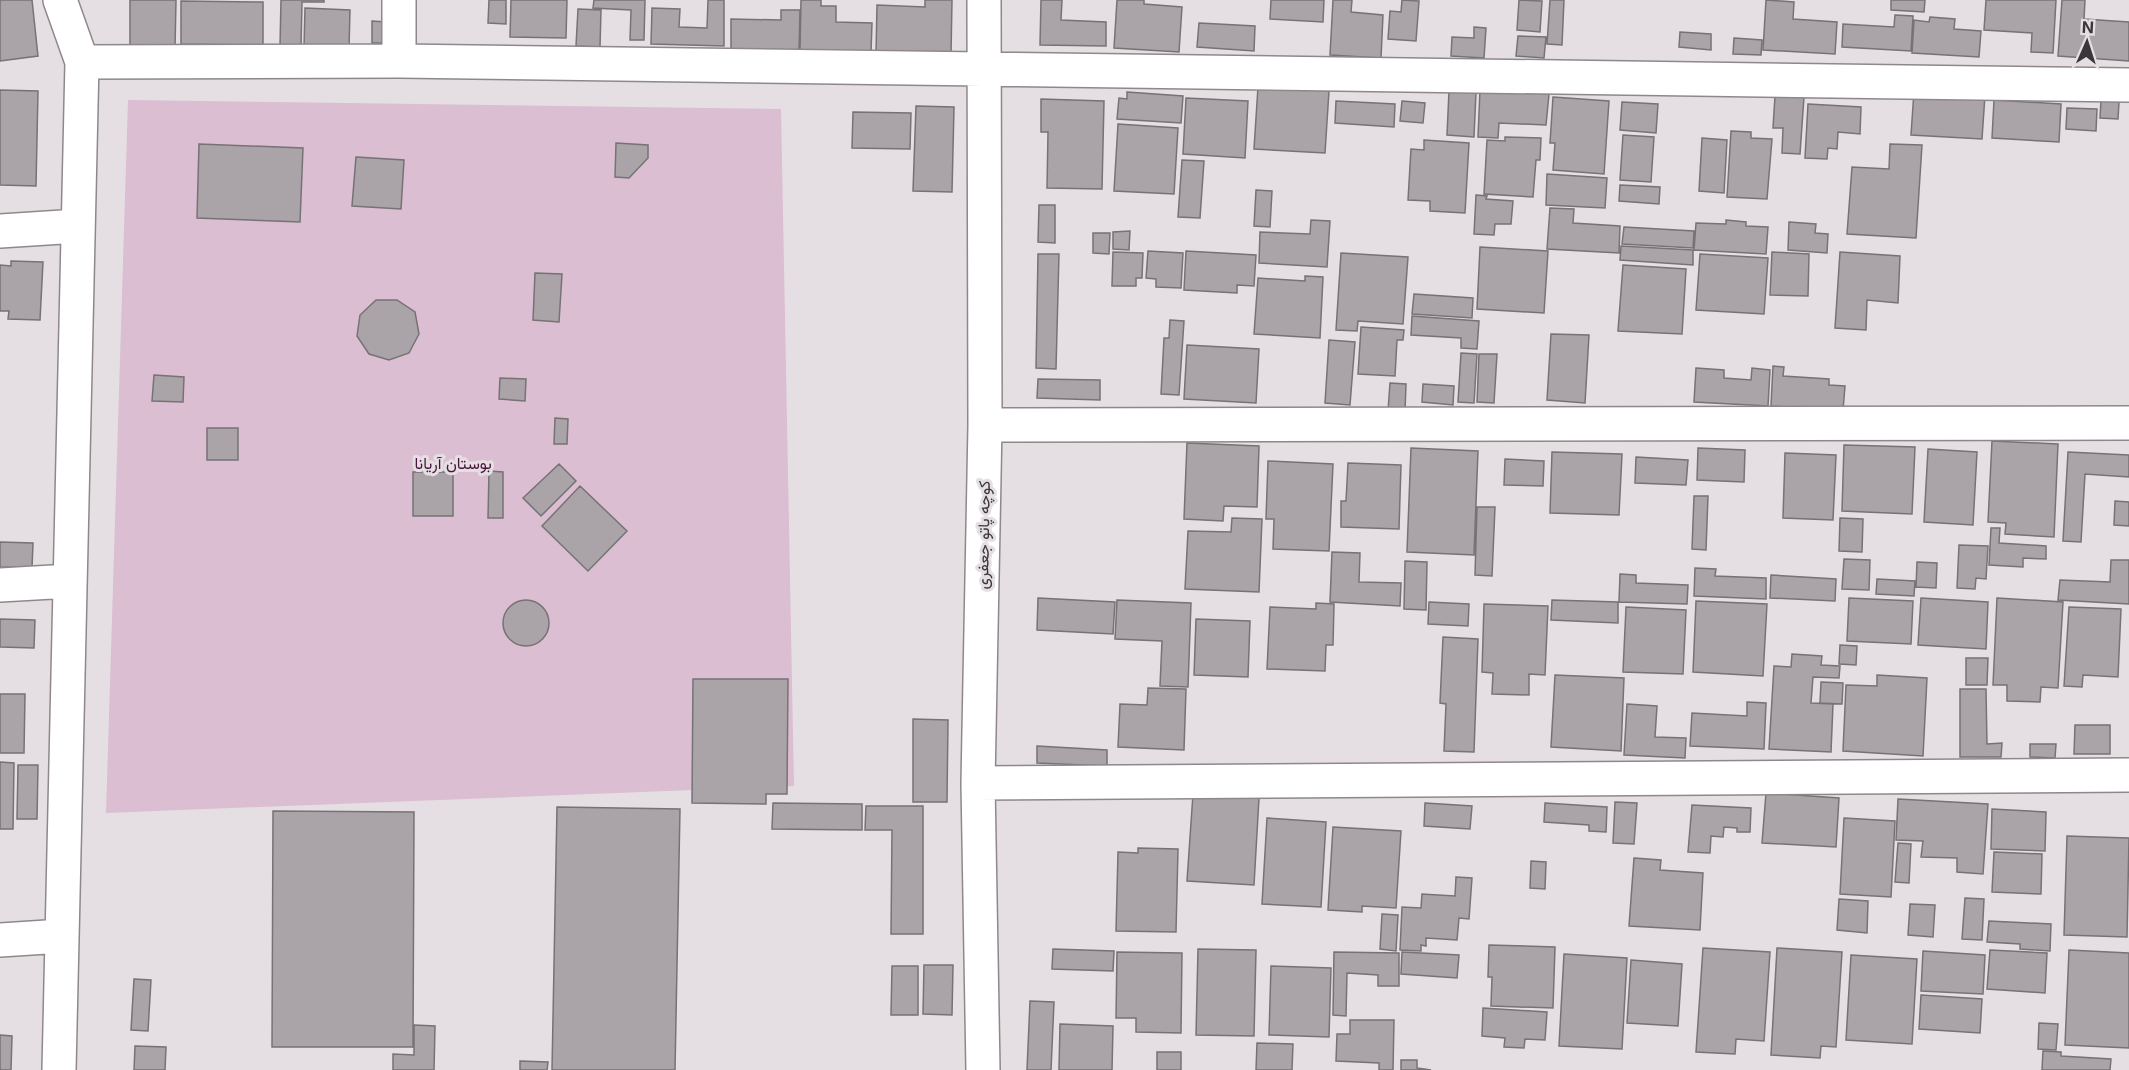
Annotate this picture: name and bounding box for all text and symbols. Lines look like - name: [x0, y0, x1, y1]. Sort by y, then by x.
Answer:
- north arrow: [2057, 12, 2117, 72]
- text: N: [2081, 17, 2094, 37]
- park label: بوستان آریانا: [414, 453, 492, 474]
- street label: کوچه پاتو جعفری: [972, 480, 996, 590]

